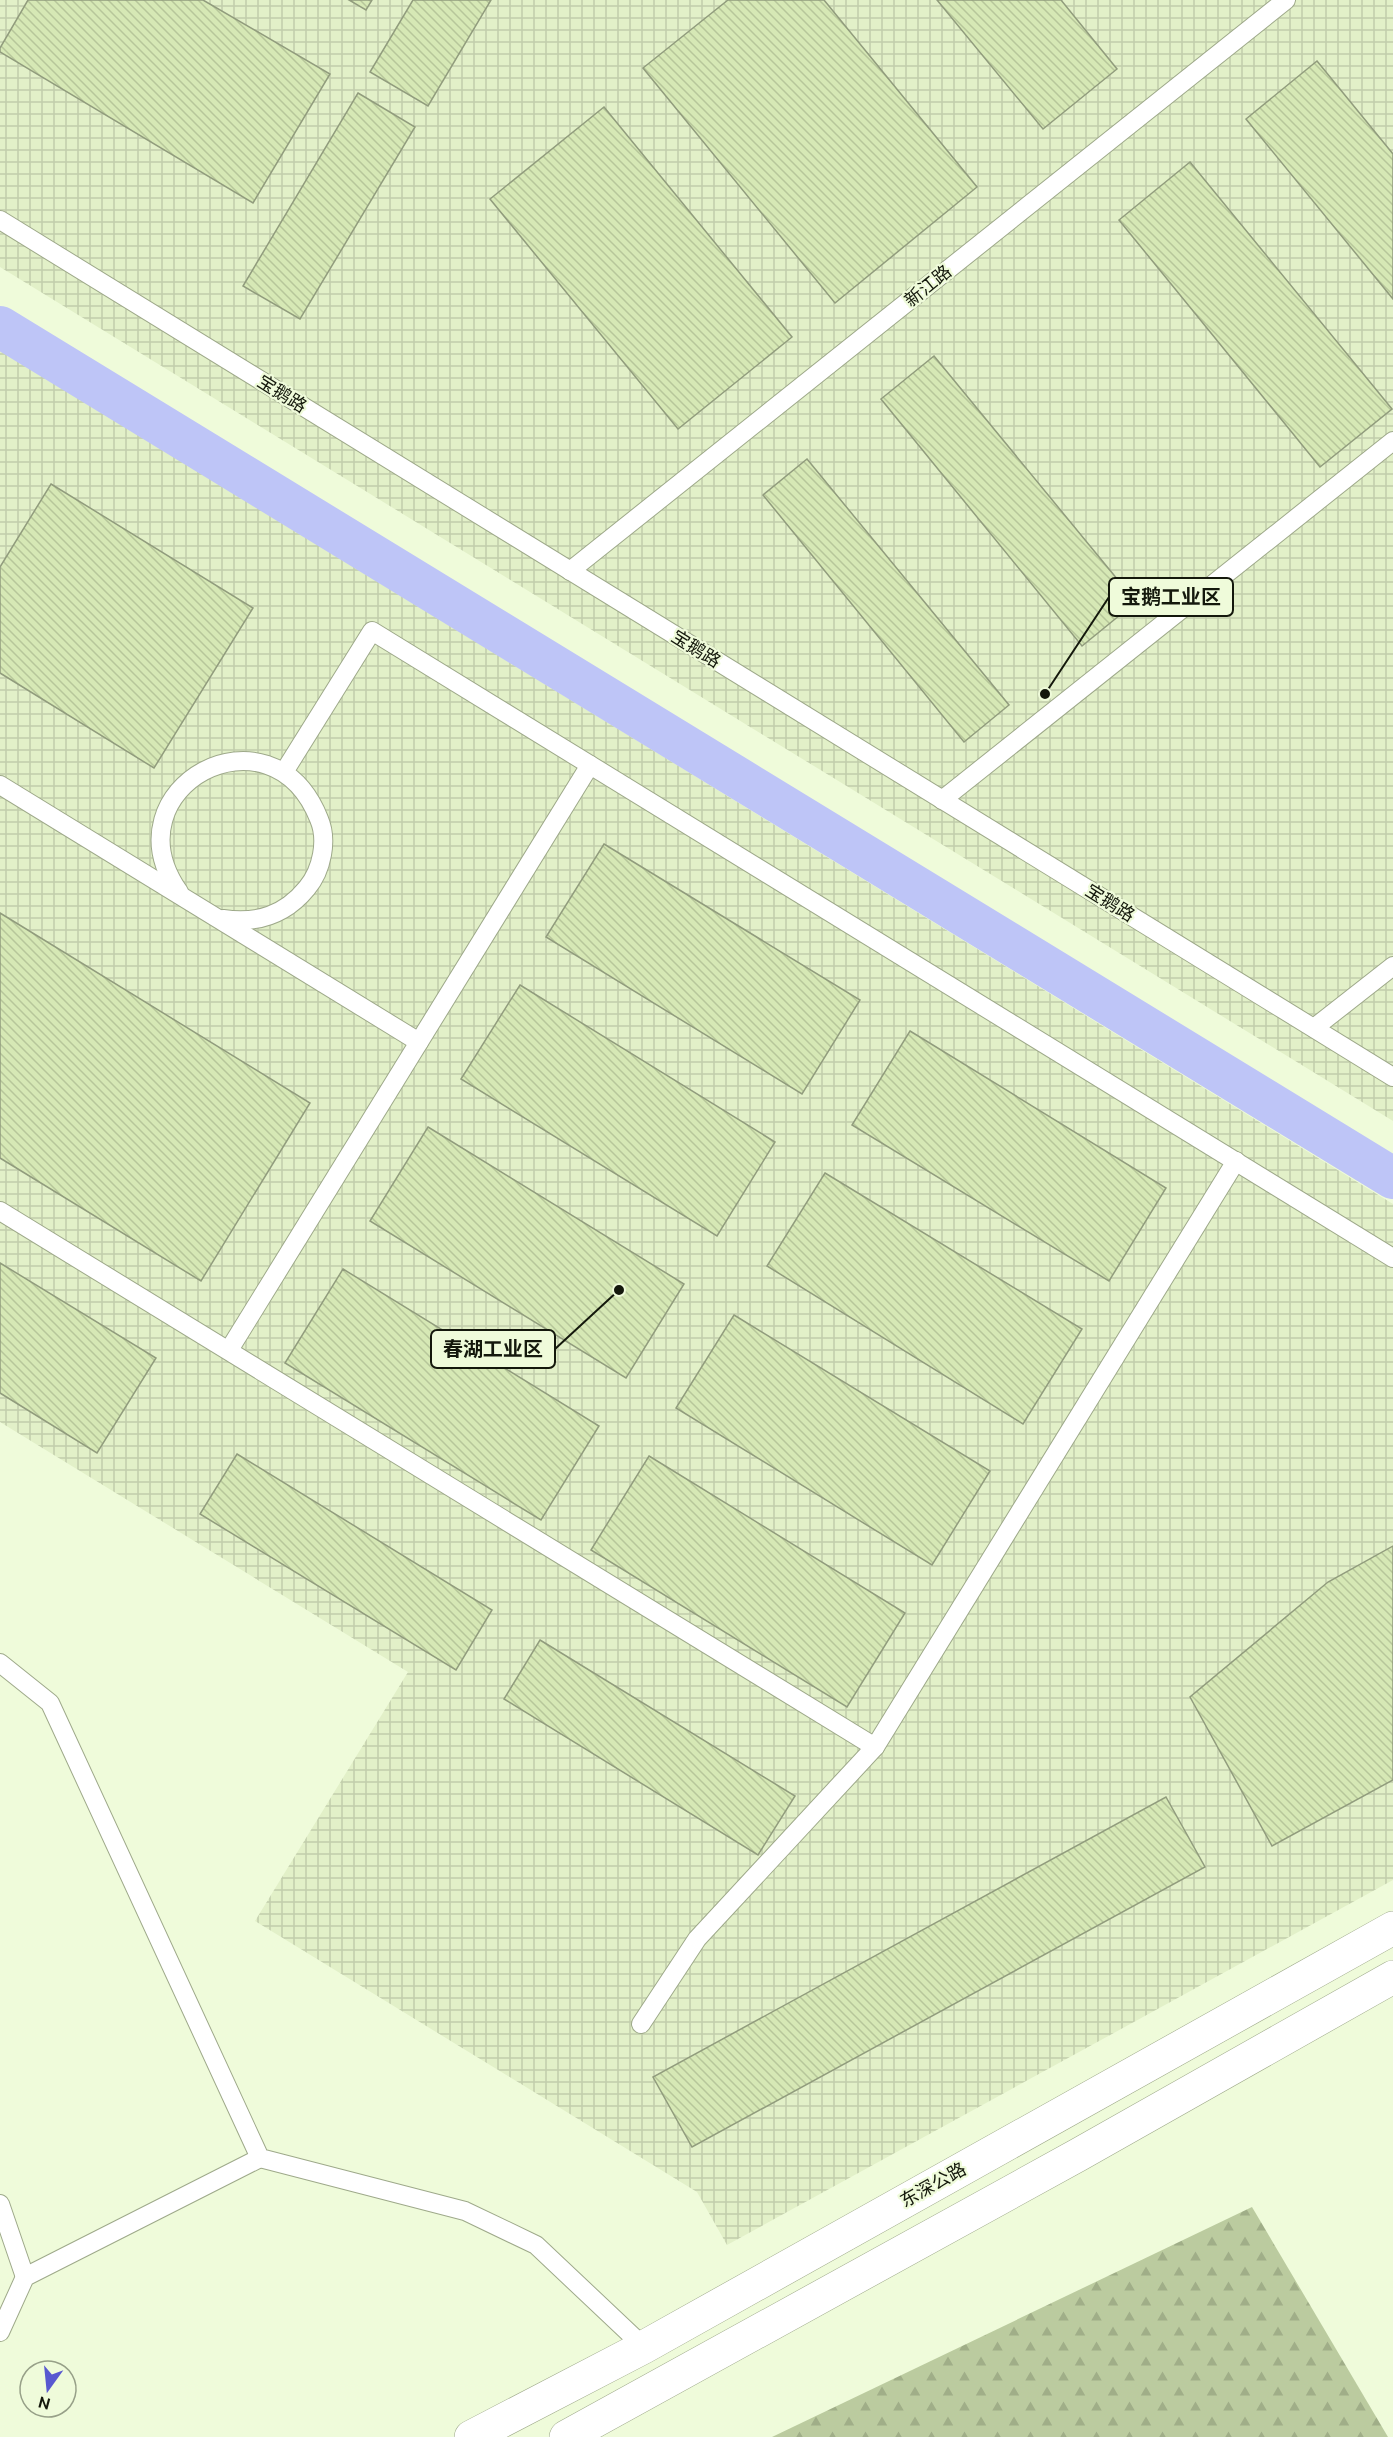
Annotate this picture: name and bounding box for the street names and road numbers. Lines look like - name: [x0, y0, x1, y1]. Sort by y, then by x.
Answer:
- street label: 新江路: [900, 260, 955, 310]
- street label: 宝鹅路: [254, 370, 311, 416]
- street label: 宝鹅路: [668, 625, 725, 671]
- street label: 宝鹅路: [1082, 879, 1139, 925]
- street label: 东深公路: [896, 2158, 969, 2210]

